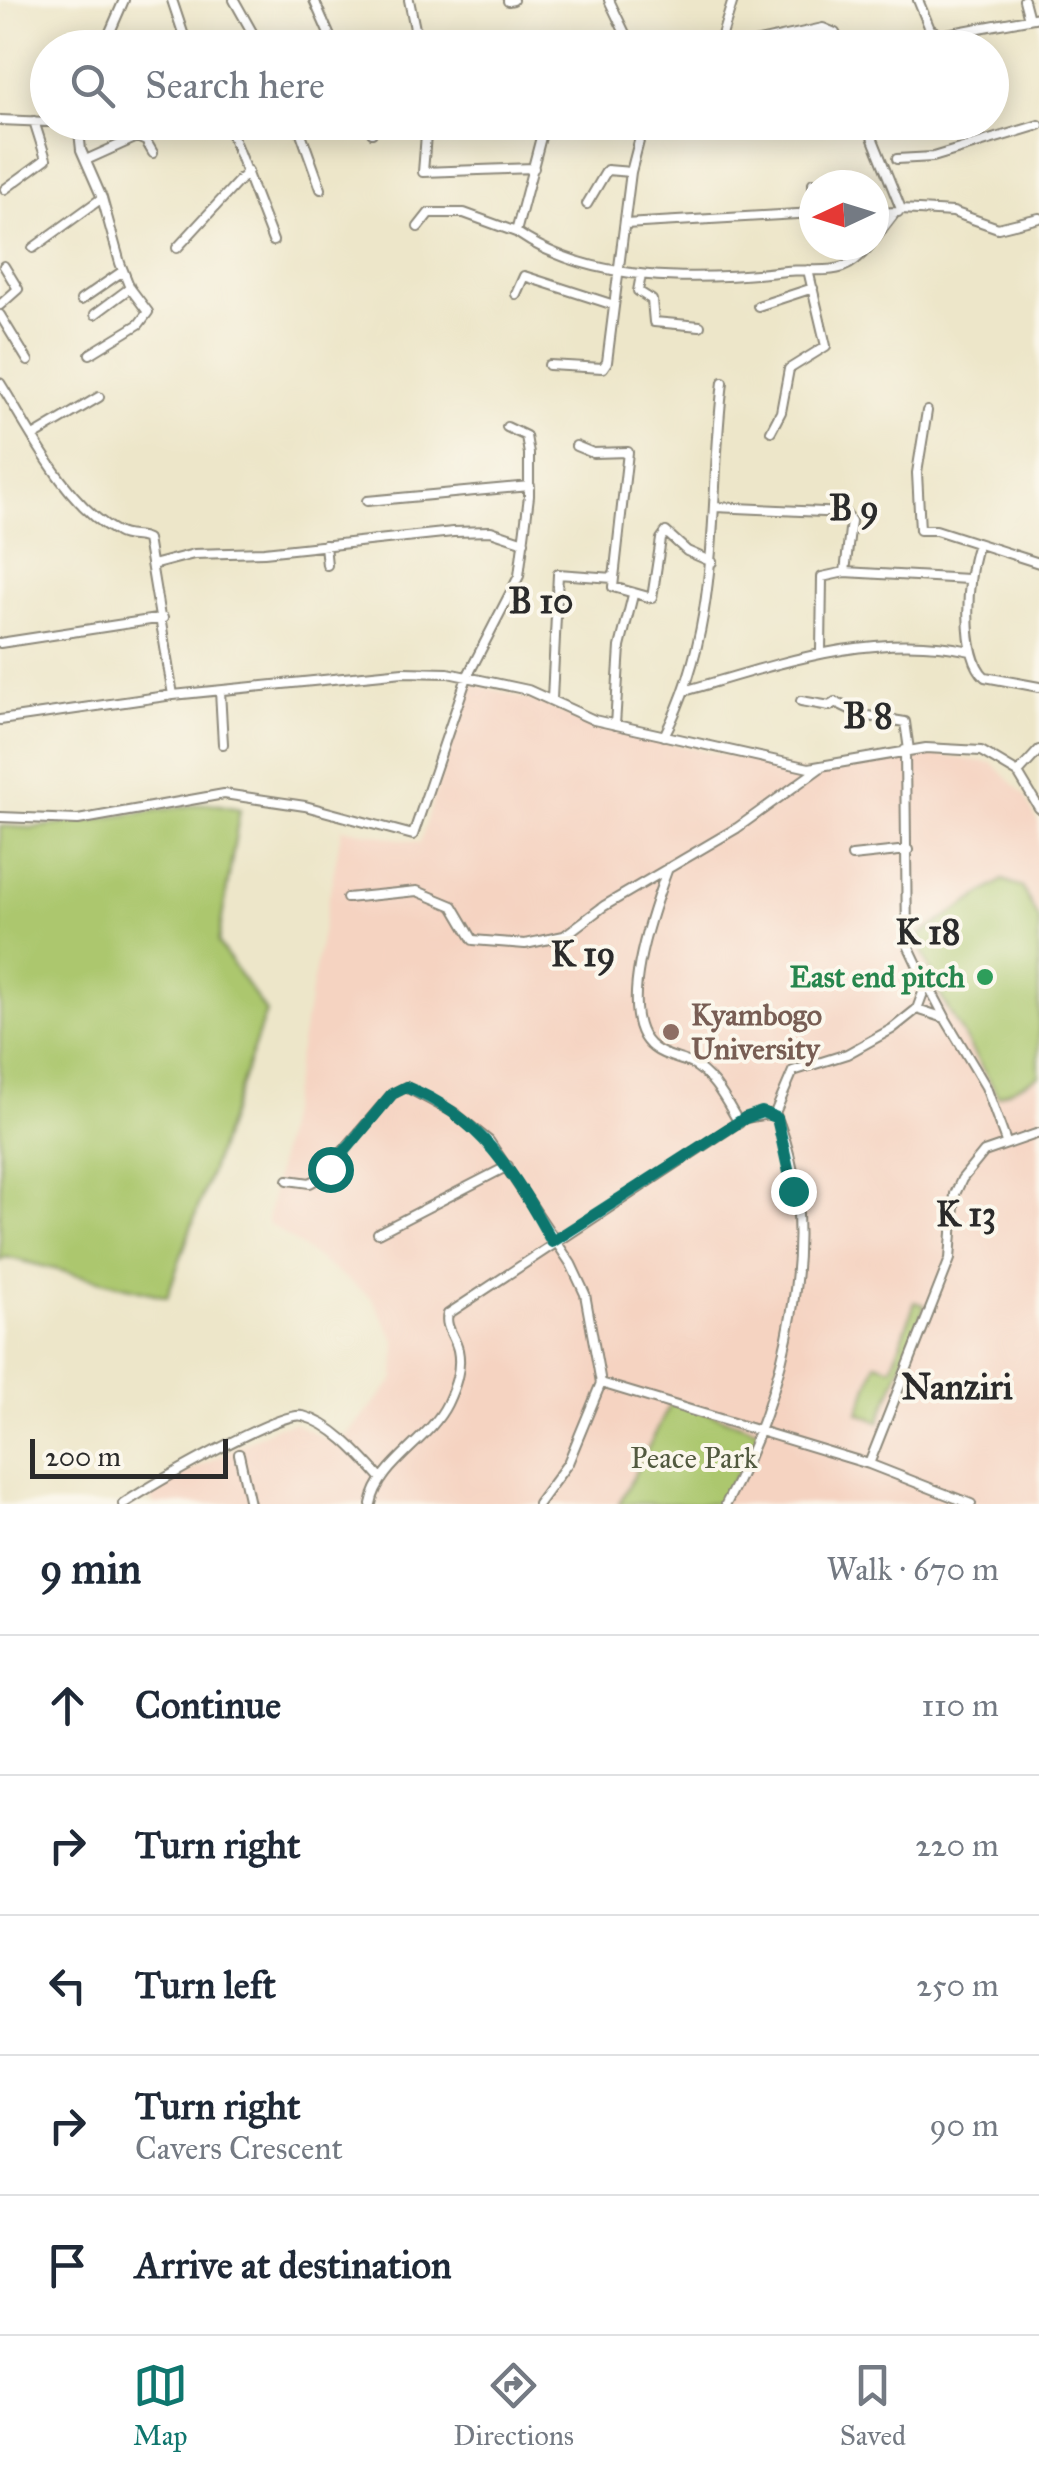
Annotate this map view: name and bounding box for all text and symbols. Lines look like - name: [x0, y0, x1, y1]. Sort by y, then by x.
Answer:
- search box: [30, 30, 1009, 140]
- icon: search: [65, 58, 120, 113]
- text: Search here: [145, 62, 325, 108]
- north arrow: [799, 170, 889, 260]
- district label: B 9: [829, 487, 879, 530]
- district label: B 10: [509, 580, 573, 623]
- district label: B 8: [843, 695, 893, 738]
- district label: K 18: [896, 911, 960, 954]
- district label: K 19: [551, 933, 615, 976]
- place label: East end pitch: [790, 959, 965, 995]
- marker: East end pitch: [974, 966, 996, 988]
- place label: Kyambogo University: [691, 997, 822, 1067]
- marker: Kyambogo University: [660, 1021, 682, 1043]
- route start: [308, 1147, 354, 1193]
- route end: [771, 1169, 817, 1215]
- district label: K 13: [936, 1193, 996, 1236]
- district label: Nanziri: [901, 1366, 1013, 1409]
- scale bar: [30, 1434, 228, 1478]
- text: 200 m: [45, 1439, 121, 1474]
- park label: Peace Park: [630, 1440, 758, 1476]
- text: 9 min: [40, 1543, 141, 1595]
- text: Walk · 670 m: [826, 1550, 999, 1589]
- icon: ahead: [40, 1678, 95, 1733]
- text: Continue: [135, 1682, 281, 1728]
- text: 110 m: [921, 1686, 999, 1725]
- icon: right: [40, 1818, 95, 1873]
- text: Turn right: [135, 1822, 301, 1868]
- text: 220 m: [915, 1826, 999, 1865]
- icon: left: [40, 1958, 95, 2013]
- text: Turn left: [135, 1962, 276, 2008]
- text: 250 m: [916, 1966, 999, 2005]
- text: Turn right: [135, 2083, 301, 2129]
- icon: right: [40, 2098, 95, 2153]
- text: 90 m: [929, 2106, 999, 2145]
- text: Cavers Crescent: [135, 2129, 343, 2168]
- icon: arrive: [40, 2238, 95, 2293]
- text: Arrive at destination: [135, 2242, 452, 2288]
- tab: Map: [133, 2358, 188, 2453]
- tab: Directions: [453, 2358, 574, 2453]
- tab: Saved: [840, 2358, 906, 2453]

